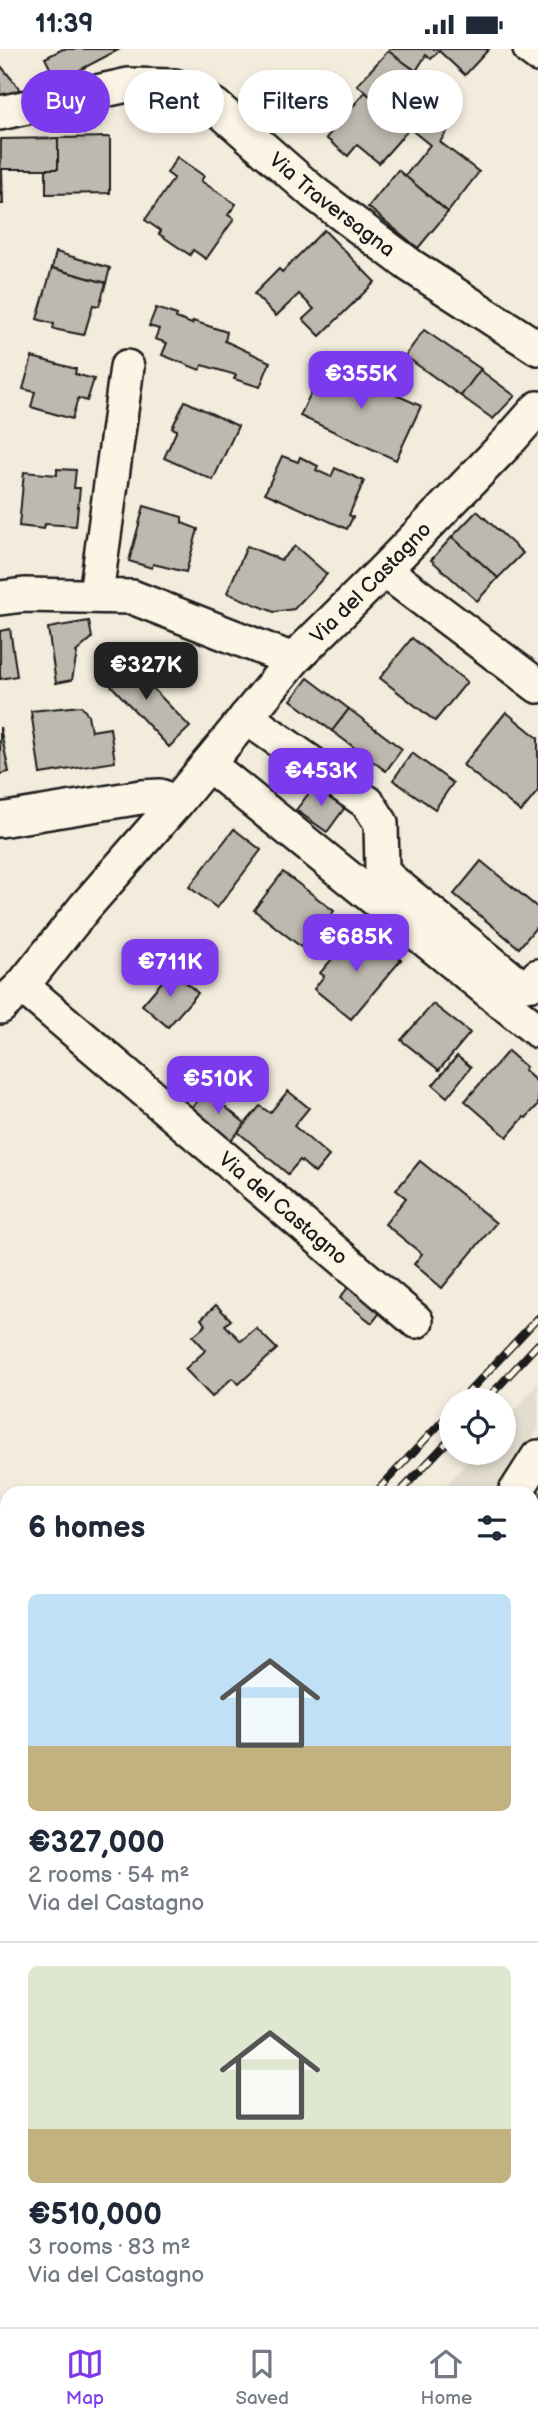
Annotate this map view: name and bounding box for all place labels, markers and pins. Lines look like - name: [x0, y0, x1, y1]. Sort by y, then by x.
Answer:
- pin: €355K: [312, 351, 410, 411]
- pin: €327K: [97, 643, 195, 702]
- pin: €453K: [272, 749, 370, 808]
- pin: €685K: [307, 915, 405, 974]
- pin: €711K: [121, 939, 219, 999]
- pin: €510K: [169, 1056, 267, 1116]

